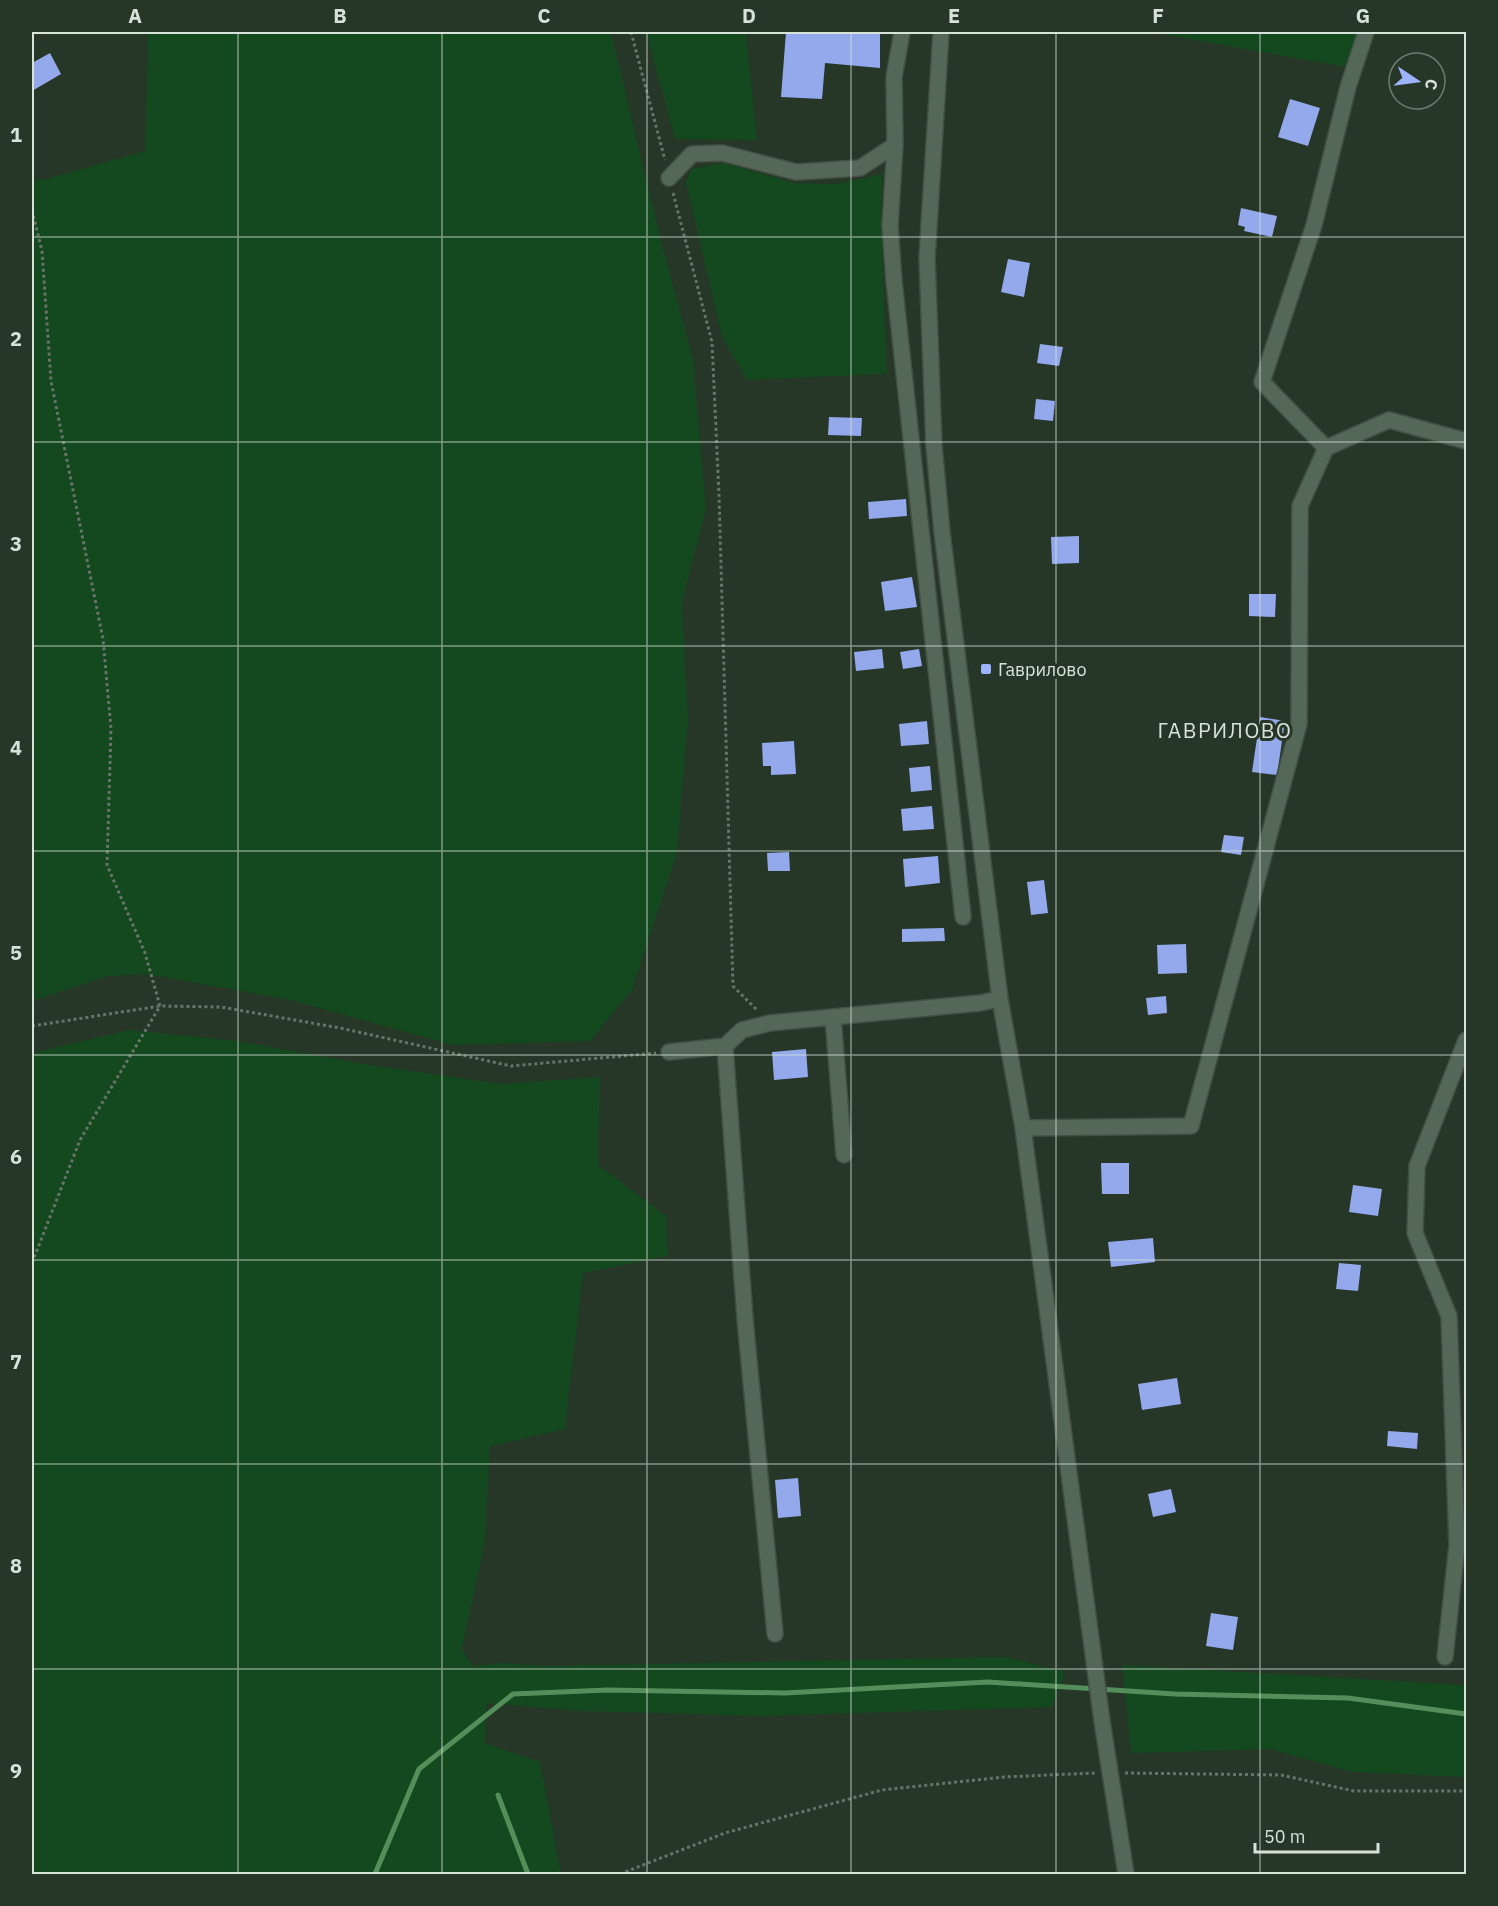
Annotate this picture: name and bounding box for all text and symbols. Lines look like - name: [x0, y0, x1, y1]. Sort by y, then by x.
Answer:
- text: A: [128, 2, 142, 29]
- text: B: [333, 2, 347, 29]
- text: C: [537, 2, 551, 29]
- text: D: [742, 2, 756, 29]
- text: E: [948, 2, 960, 29]
- text: F: [1152, 2, 1164, 29]
- text: G: [1356, 2, 1370, 29]
- north arrow: [1387, 51, 1447, 111]
- text: С: [1421, 77, 1443, 92]
- text: 1: [10, 121, 22, 148]
- text: 2: [10, 325, 22, 352]
- text: 3: [10, 530, 22, 557]
- place label: Гаврилово: [998, 658, 1087, 681]
- marker: Гаврилово: [979, 662, 993, 676]
- district label: ГАВРИЛОВО: [1158, 716, 1292, 744]
- text: 4: [10, 734, 22, 761]
- text: 5: [10, 939, 22, 966]
- text: 6: [10, 1143, 22, 1170]
- text: 7: [10, 1348, 22, 1375]
- text: 8: [10, 1552, 22, 1579]
- text: 9: [10, 1757, 22, 1784]
- scale bar: [1255, 1816, 1378, 1854]
- text: 50 m: [1264, 1825, 1306, 1848]

